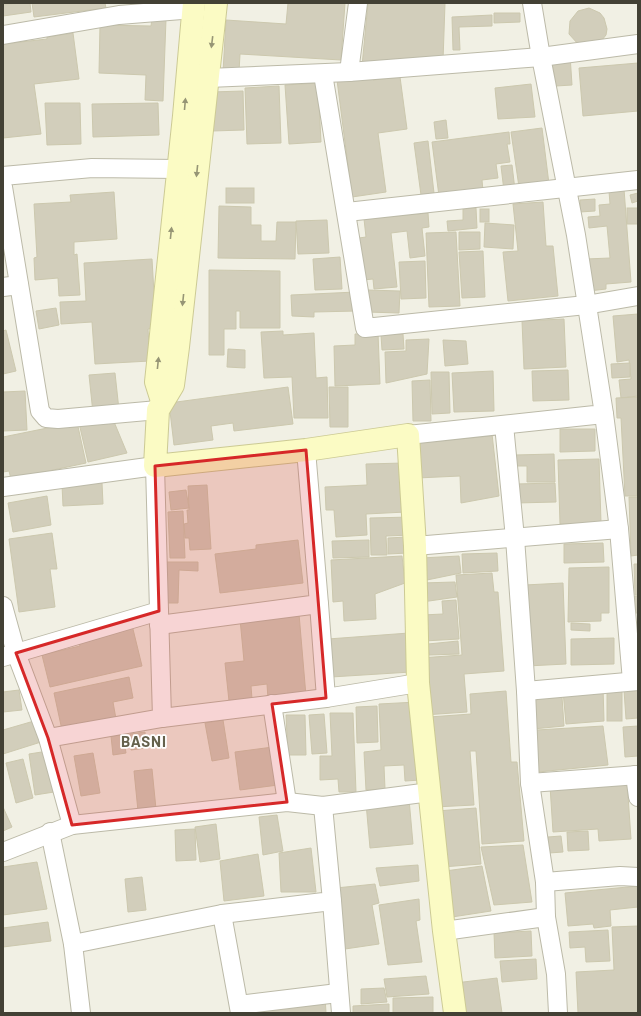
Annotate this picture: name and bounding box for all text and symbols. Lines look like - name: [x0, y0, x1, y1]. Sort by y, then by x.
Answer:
- one-way arrow: [208, 36, 215, 48]
- one-way arrow: [182, 98, 189, 110]
- one-way arrow: [194, 165, 201, 177]
- one-way arrow: [168, 227, 175, 239]
- one-way arrow: [180, 294, 187, 306]
- one-way arrow: [155, 357, 161, 369]
- district label: BASNI: [121, 732, 167, 750]

